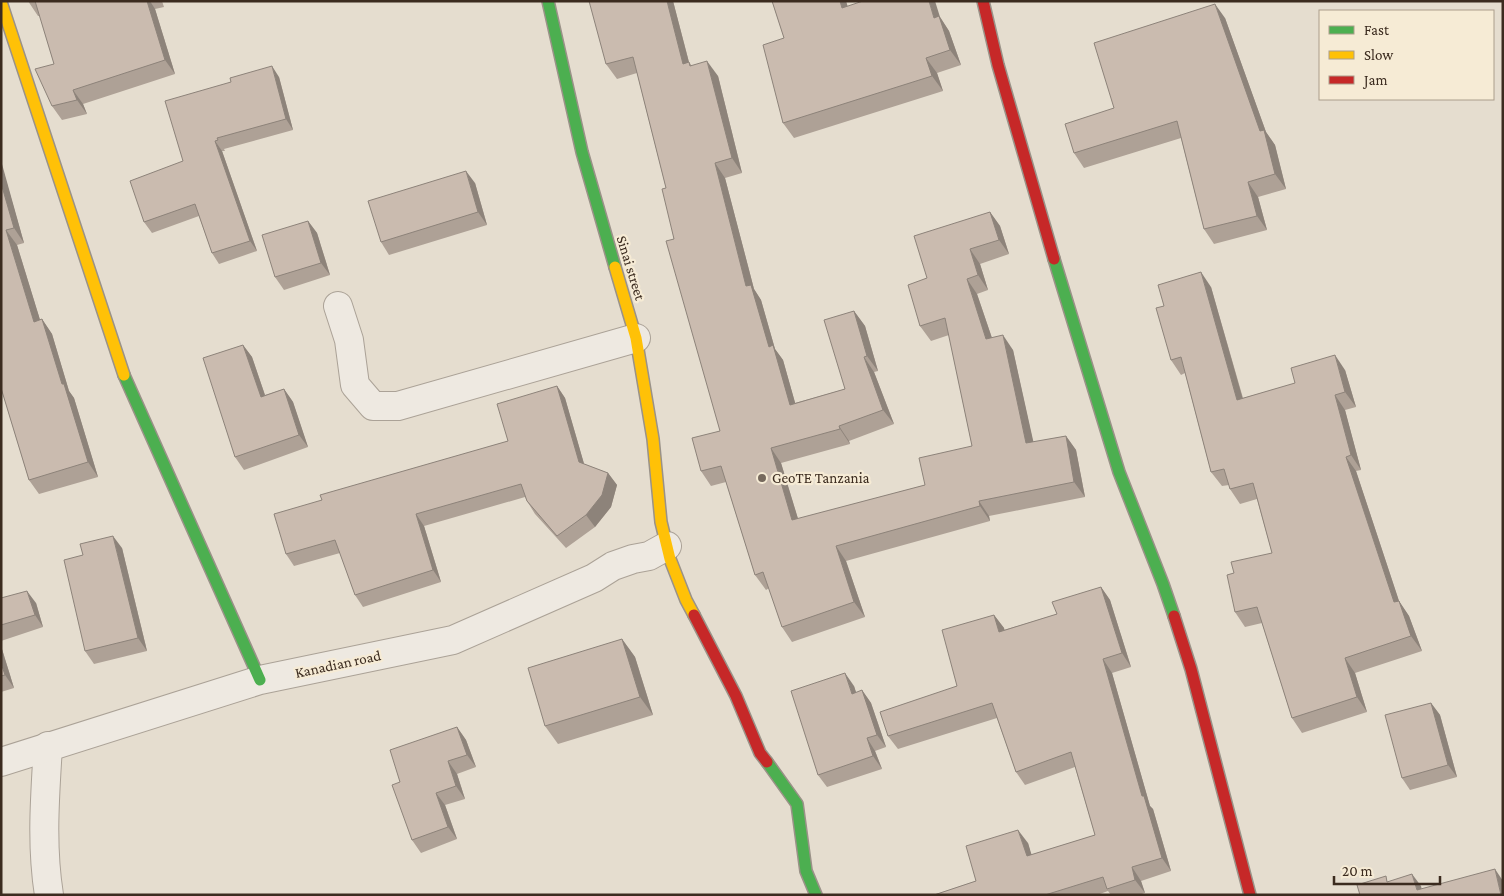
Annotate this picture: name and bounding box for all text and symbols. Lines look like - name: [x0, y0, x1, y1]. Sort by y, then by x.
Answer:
- legend: [1319, 10, 1494, 100]
- text: Fast: [1364, 22, 1390, 38]
- text: Slow: [1364, 47, 1394, 63]
- text: Jam: [1362, 72, 1387, 89]
- street label: Sinai street: [614, 234, 649, 303]
- place label: GeoTE Tanzania: [772, 470, 870, 486]
- marker: GeoTE Tanzania: [756, 472, 768, 484]
- street label: Kanadian road: [294, 647, 382, 681]
- scale bar: [1334, 854, 1440, 886]
- text: 20 m: [1342, 863, 1373, 879]

